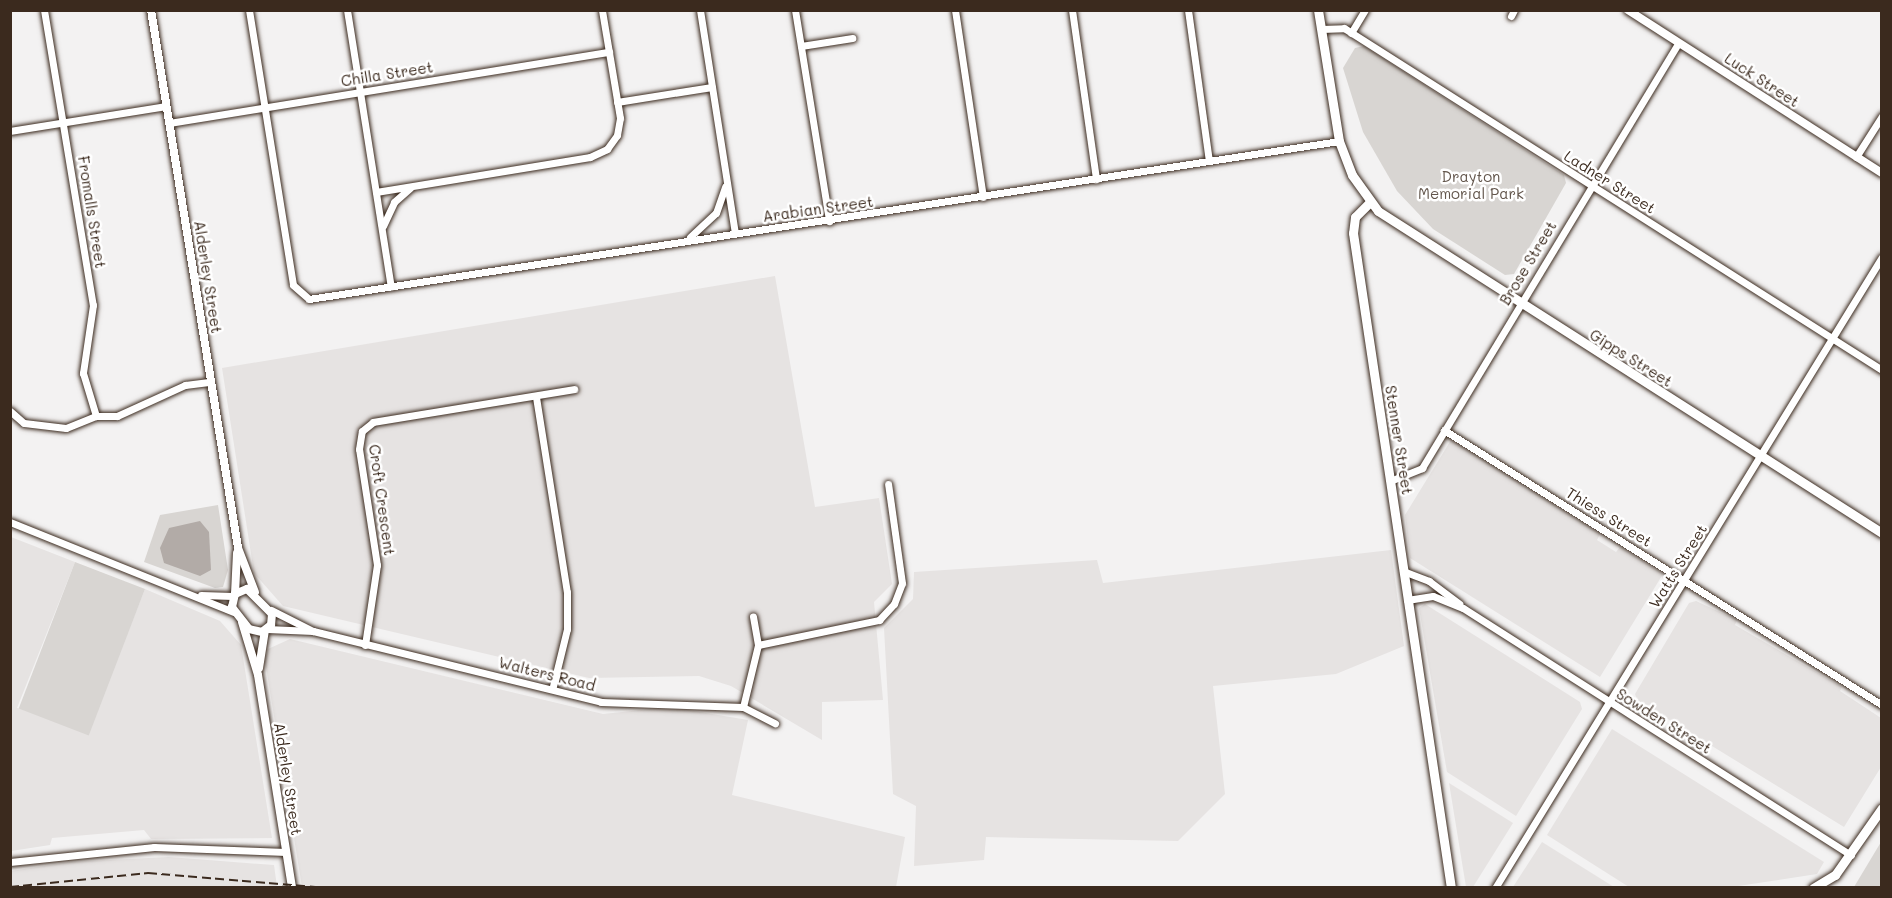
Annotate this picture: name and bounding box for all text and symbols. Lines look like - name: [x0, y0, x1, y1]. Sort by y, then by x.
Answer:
- street label: Luck Street: [1721, 49, 1803, 111]
- street label: Chilla Street: [340, 58, 434, 90]
- street label: Ladner Street: [1561, 147, 1659, 217]
- street label: Fromalls Street: [74, 155, 110, 269]
- park label: Drayton Memorial Park: [1418, 167, 1524, 202]
- street label: Arabian Street: [761, 192, 875, 226]
- street label: Brose Street: [1496, 218, 1560, 308]
- street label: Alderley Street: [190, 219, 226, 335]
- street label: Gipps Street: [1586, 325, 1676, 391]
- street label: Stenner Street: [1381, 384, 1417, 496]
- street label: Croft Crescent: [365, 443, 399, 557]
- street label: Thiess Street: [1563, 483, 1655, 551]
- street label: Watts Street: [1645, 521, 1711, 611]
- street label: Walters Road: [497, 653, 597, 695]
- street label: Sowden Street: [1613, 685, 1715, 757]
- street label: Alderley Street: [270, 721, 306, 837]

